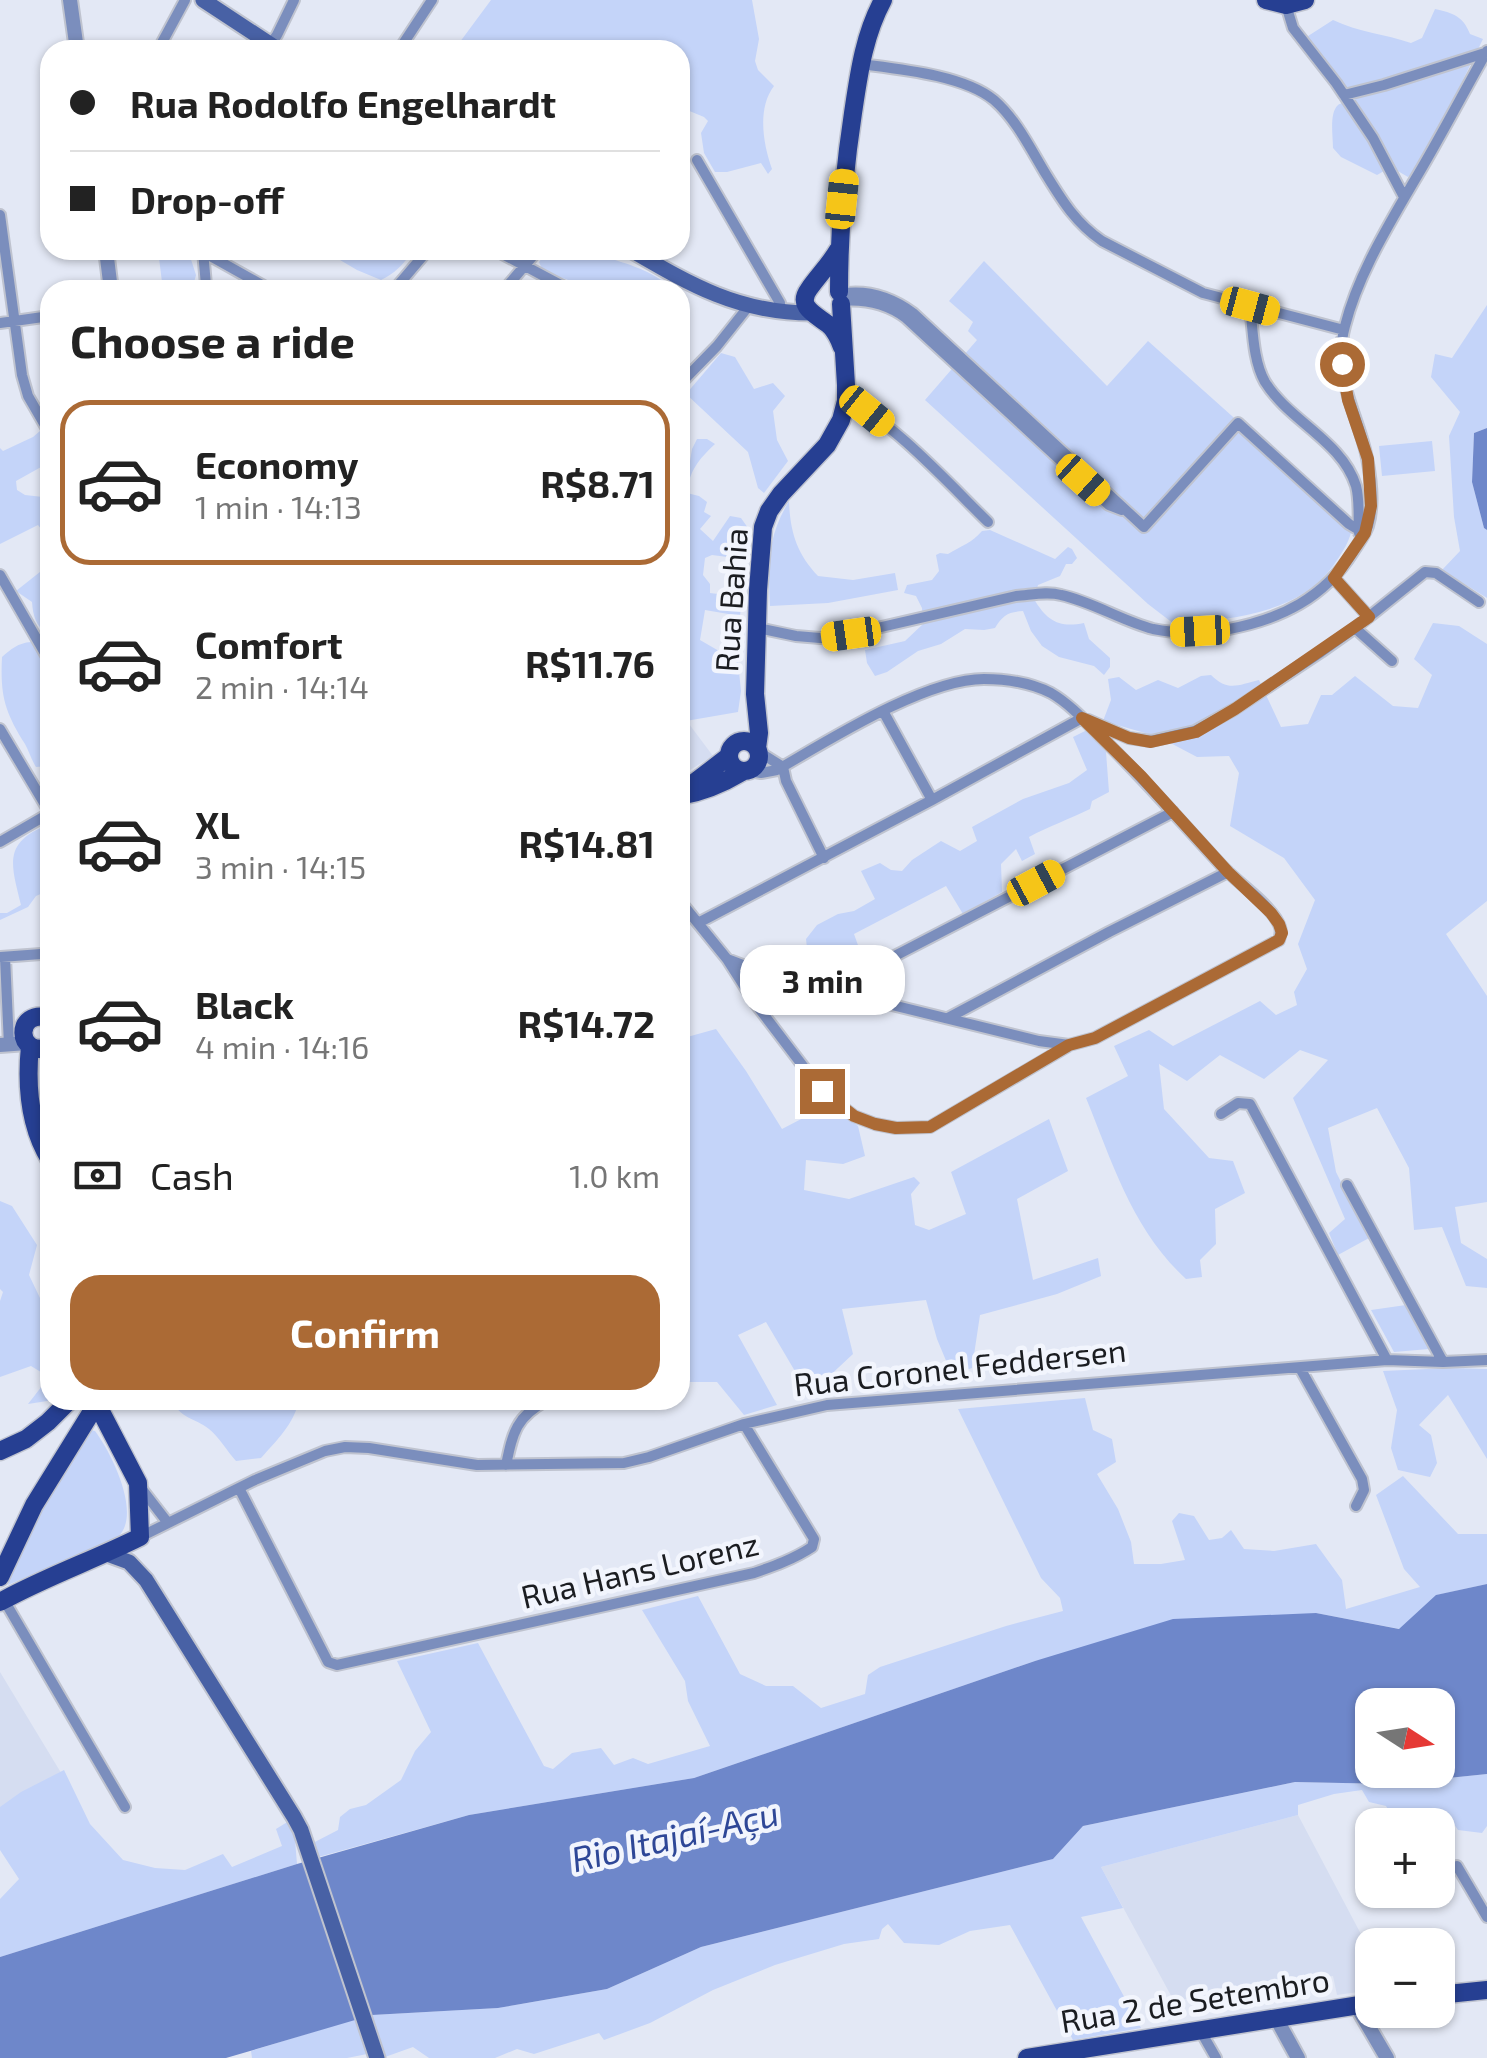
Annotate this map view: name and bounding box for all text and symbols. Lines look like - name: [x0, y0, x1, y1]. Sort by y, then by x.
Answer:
- text: Rua Rodolfo Engelhardt: [130, 80, 556, 126]
- car: [824, 168, 860, 230]
- text: Drop-off: [130, 176, 284, 222]
- car: [1217, 284, 1283, 328]
- text: Choose a ride: [70, 313, 355, 367]
- route start: [1320, 342, 1365, 387]
- car: [834, 380, 900, 442]
- icon: car: [75, 438, 165, 528]
- text: Economy: [195, 441, 359, 487]
- car: [1051, 449, 1115, 511]
- text: R$8.71: [540, 460, 655, 506]
- text: 1 min · 14:13: [195, 487, 362, 525]
- street label: Rua Bahia: [706, 527, 754, 673]
- car: [1169, 614, 1231, 648]
- car: [819, 615, 883, 653]
- icon: car: [75, 618, 165, 708]
- text: Comfort: [195, 621, 343, 667]
- text: R$11.76: [525, 640, 655, 686]
- text: 2 min · 14:14: [195, 667, 369, 705]
- icon: car: [75, 798, 165, 888]
- text: XL: [195, 801, 240, 847]
- text: R$14.81: [518, 820, 655, 866]
- text: 3 min · 14:15: [195, 847, 366, 885]
- car: [1002, 856, 1070, 910]
- callout: 3 min: [740, 946, 904, 1016]
- text: 3 min: [782, 961, 863, 999]
- icon: car: [75, 978, 165, 1068]
- text: Black: [195, 981, 294, 1027]
- text: R$14.72: [518, 1000, 655, 1046]
- text: 4 min · 14:16: [195, 1027, 369, 1065]
- route end: [800, 1069, 845, 1114]
- icon: cash: [70, 1148, 125, 1203]
- text: Cash: [150, 1152, 234, 1198]
- text: 1.0 km: [569, 1156, 660, 1194]
- button: Confirm: [70, 1275, 660, 1390]
- street label: Rua Coronel Feddersen: [792, 1330, 1128, 1402]
- street label: Rua Hans Lorenz: [517, 1523, 762, 1615]
- north arrow: [1355, 1688, 1455, 1788]
- map controls: [1355, 1688, 1455, 2028]
- water label: Rio Itajaí-Açu: [567, 1791, 783, 1881]
- button: +: [1355, 1808, 1455, 1908]
- button: −: [1355, 1928, 1455, 2028]
- street label: Rua 2 de Setembro: [1057, 1959, 1332, 2039]

